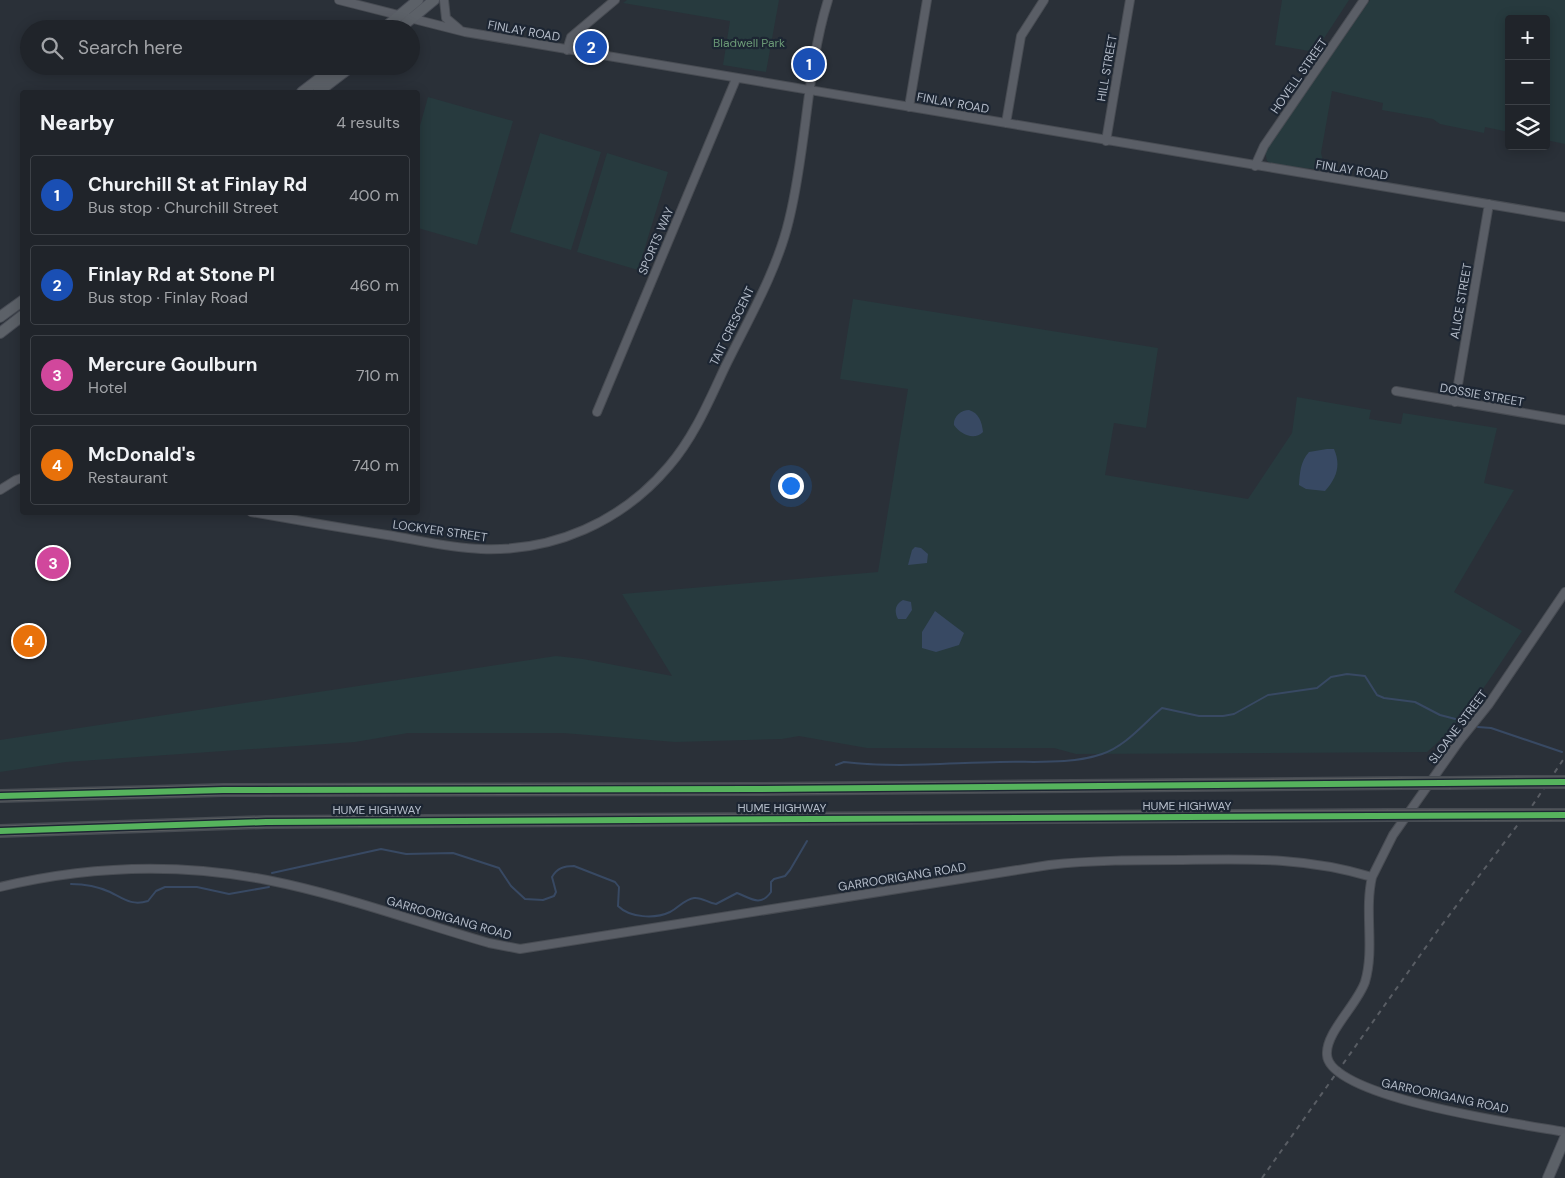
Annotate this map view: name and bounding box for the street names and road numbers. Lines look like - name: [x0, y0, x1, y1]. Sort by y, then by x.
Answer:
- street label: FINLAY ROAD: [487, 17, 561, 45]
- street label: HILL STREET: [1093, 33, 1121, 103]
- street label: HOVELL STREET: [1267, 35, 1331, 117]
- street label: FINLAY ROAD: [916, 89, 990, 117]
- street label: FINLAY ROAD: [1315, 156, 1389, 184]
- street label: SPORTS WAY: [635, 205, 677, 277]
- street label: ALICE STREET: [1446, 262, 1476, 340]
- street label: TAIT CRESCENT: [706, 283, 758, 368]
- street label: DOSSIE STREET: [1439, 380, 1526, 410]
- street label: LOCKYER STREET: [392, 516, 489, 546]
- street label: SLOANE STREET: [1425, 687, 1491, 767]
- street label: HUME HIGHWAY: [1142, 798, 1232, 814]
- street label: HUME HIGHWAY: [737, 800, 827, 816]
- street label: HUME HIGHWAY: [332, 802, 422, 818]
- street label: GARROORIGANG ROAD: [837, 859, 967, 895]
- street label: GARROORIGANG ROAD: [385, 892, 513, 944]
- street label: GARROORIGANG ROAD: [1380, 1075, 1510, 1117]

